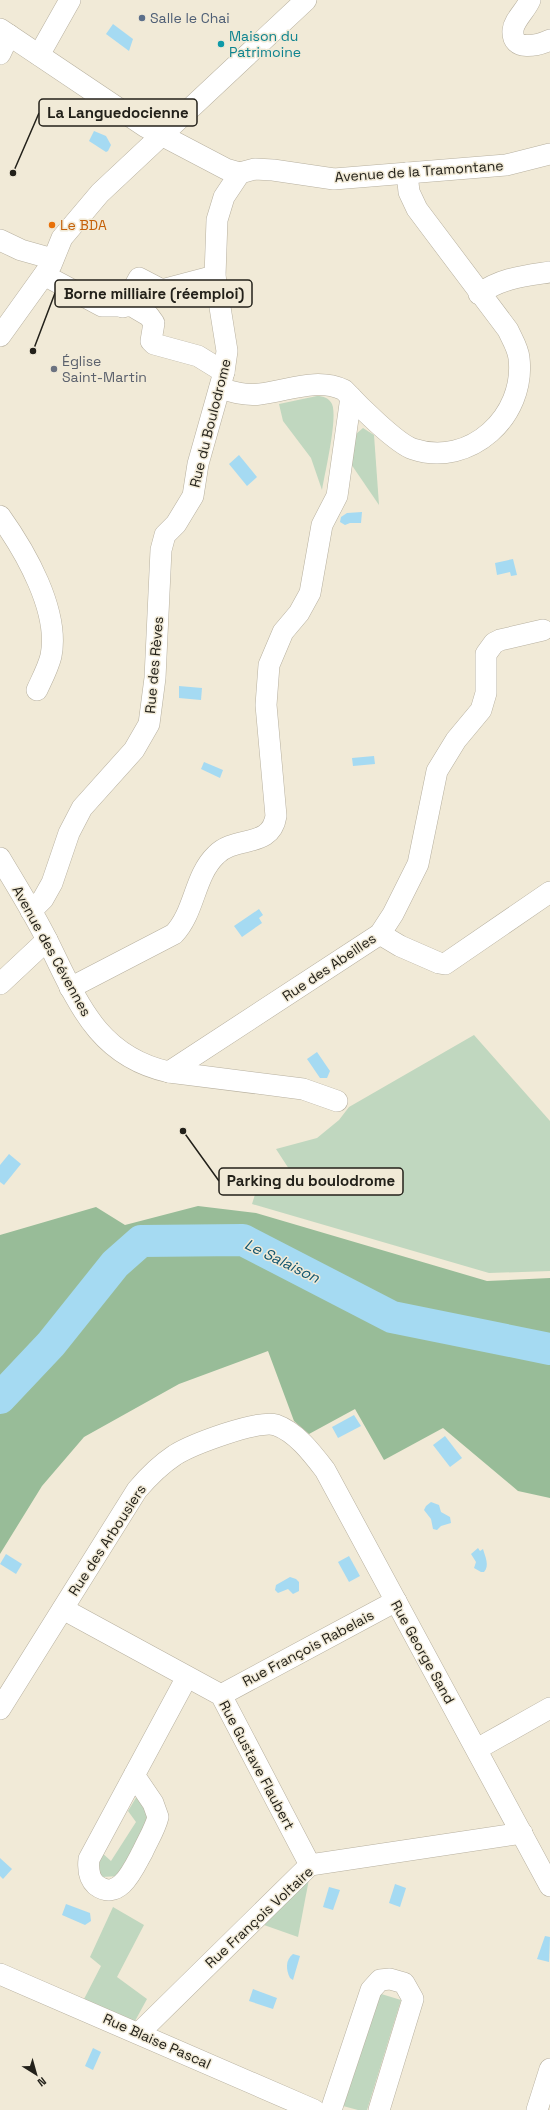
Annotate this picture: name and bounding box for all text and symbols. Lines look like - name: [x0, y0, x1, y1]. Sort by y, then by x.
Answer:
- place label: Salle le Chai: [150, 9, 230, 27]
- marker: Salle le Chai: [137, 13, 147, 23]
- place label: Maison du Patrimoine: [229, 27, 301, 61]
- marker: Maison du Patrimoine: [216, 39, 226, 49]
- callout: La Languedocienne: [39, 99, 197, 126]
- text: La Languedocienne: [47, 103, 189, 122]
- street label: Avenue de la Tramontane: [334, 156, 504, 186]
- place label: Le BDA: [60, 216, 107, 234]
- marker: Le BDA: [47, 220, 57, 230]
- callout: Borne milliaire (réemploi): [55, 280, 252, 307]
- text: Borne milliaire (réemploi): [64, 284, 244, 303]
- place label: Église Saint-Martin: [62, 352, 147, 386]
- street label: Rue du Boulodrome: [185, 357, 235, 489]
- marker: Église Saint-Martin: [49, 364, 59, 374]
- street label: Rue des Rèves: [141, 616, 167, 714]
- street label: Avenue des Cévennes: [9, 882, 95, 1020]
- street label: Rue des Abeilles: [279, 929, 379, 1005]
- callout: Parking du boulodrome: [219, 1168, 403, 1195]
- text: Parking du boulodrome: [227, 1171, 395, 1190]
- water label: Le Salaison: [242, 1234, 324, 1287]
- street label: Rue des Arbousiers: [64, 1481, 150, 1599]
- street label: Rue George Sand: [387, 1597, 459, 1707]
- street label: Rue François Rabelais: [239, 1606, 377, 1690]
- street label: Rue Gustave Flaubert: [215, 1697, 299, 1833]
- street label: Rue François Voltaire: [201, 1862, 317, 1972]
- street label: Rue Blaise Pascal: [100, 2009, 214, 2073]
- north arrow: [16, 2054, 56, 2094]
- text: N: [35, 2074, 49, 2090]

